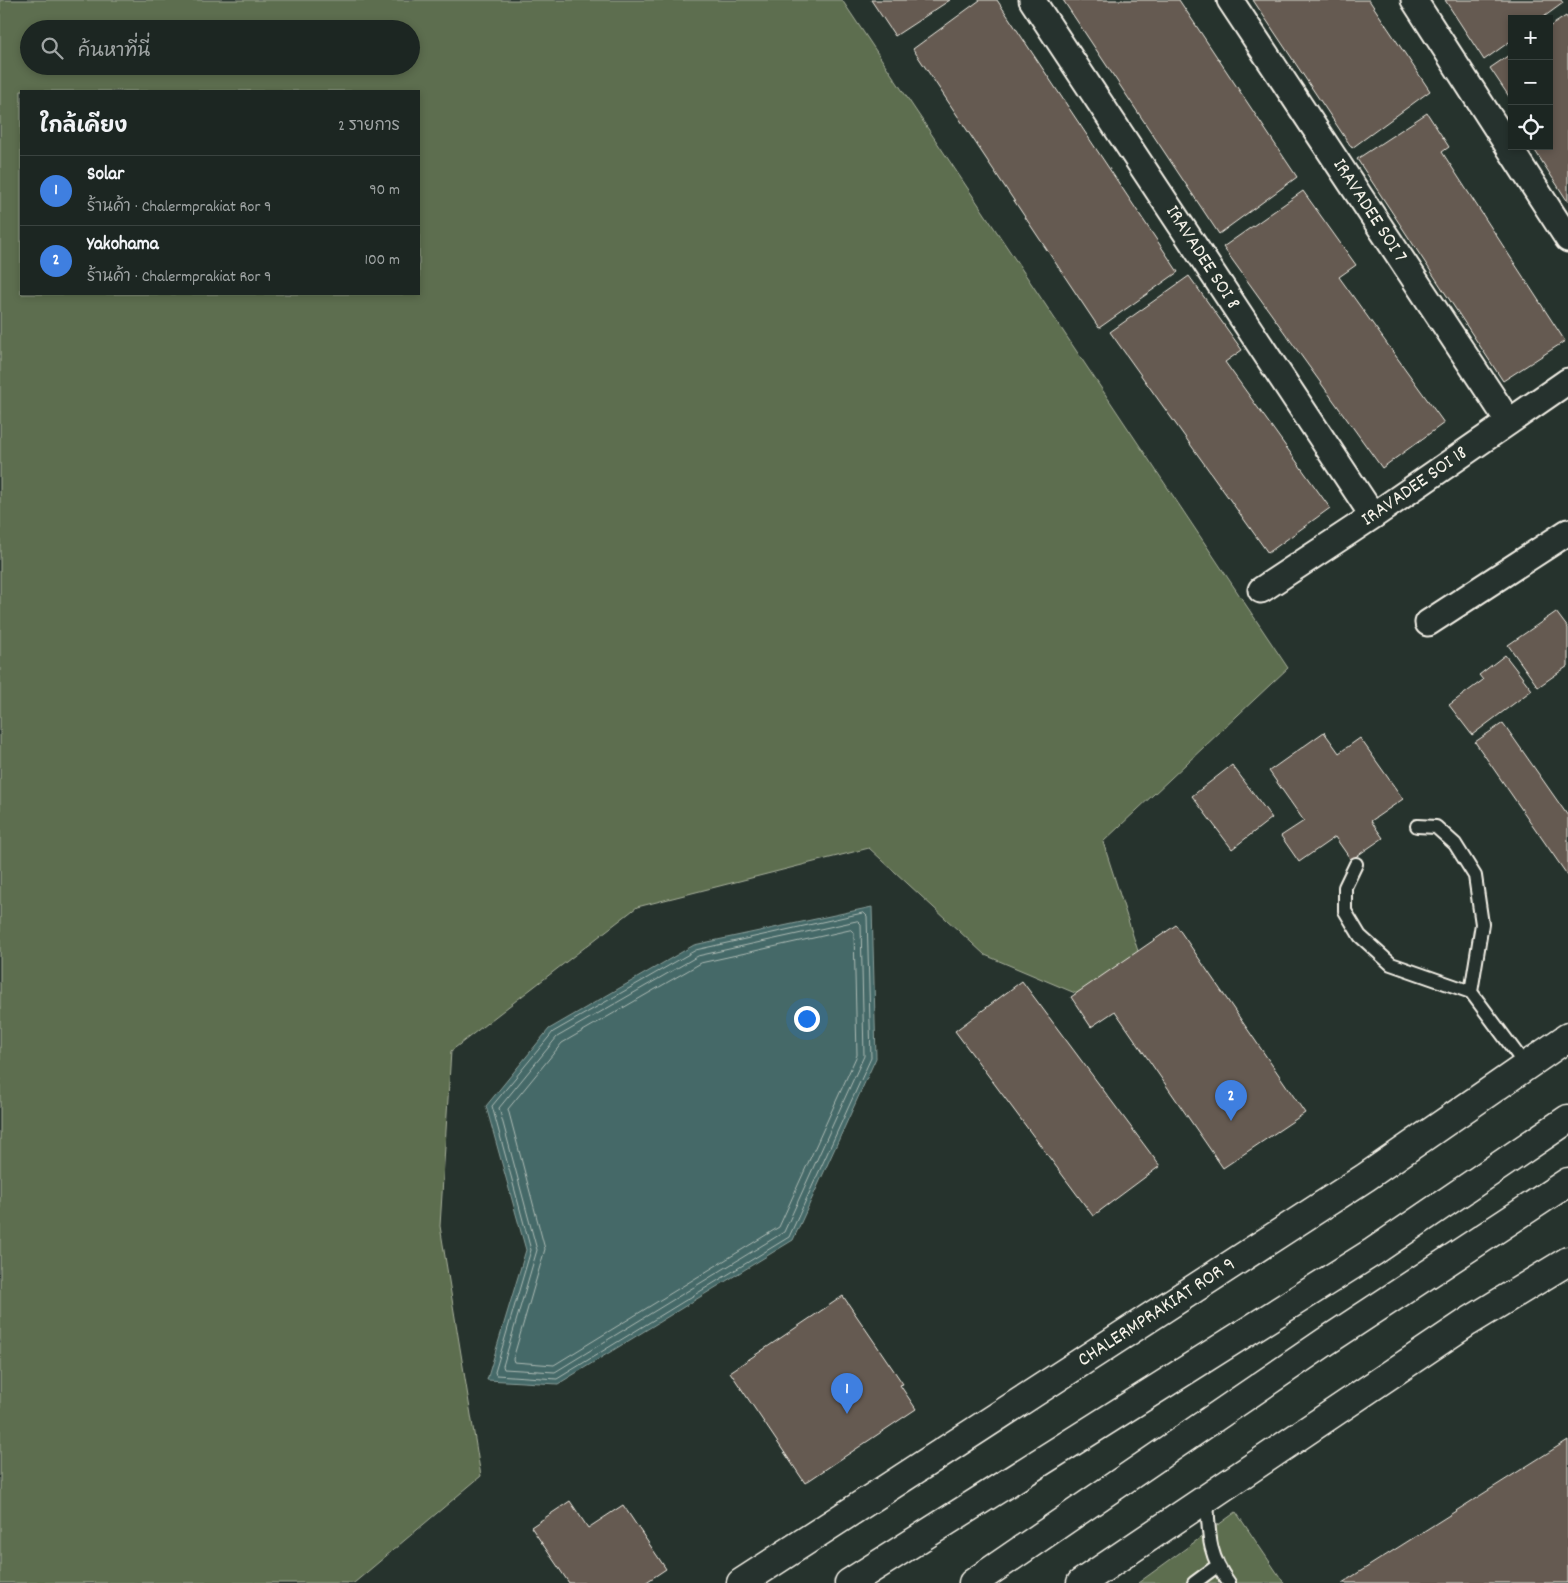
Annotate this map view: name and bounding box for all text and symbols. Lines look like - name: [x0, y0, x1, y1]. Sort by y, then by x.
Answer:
- map controls: [1508, 15, 1553, 150]
- button: +: [1508, 15, 1553, 60]
- search box: [20, 20, 420, 75]
- icon: search: [38, 34, 66, 62]
- text: ค้นหาที่นี่: [78, 39, 150, 66]
- button: −: [1508, 60, 1553, 105]
- button: locate: [1508, 105, 1553, 150]
- text: ใกล้เคียง: [40, 113, 127, 143]
- text: 2 รายการ: [338, 115, 400, 138]
- street label: IRAVADEE SOI 7: [1325, 153, 1413, 269]
- text: Solar: [87, 162, 124, 189]
- text: 1: [54, 179, 58, 202]
- text: 90 m: [369, 179, 400, 202]
- text: ร้านค้า · Chalermprakiat Ror 9: [87, 196, 271, 219]
- street label: IRAVADEE SOI 8: [1158, 200, 1246, 316]
- text: Yakohama: [87, 232, 159, 259]
- text: 2: [53, 249, 60, 272]
- text: 100 m: [364, 249, 400, 272]
- text: ร้านค้า · Chalermprakiat Ror 9: [87, 266, 271, 289]
- street label: IRAVADEE SOI 18: [1356, 440, 1474, 534]
- your location: [794, 1006, 820, 1032]
- pin: 2: [1215, 1080, 1247, 1121]
- street label: CHALERMPRAKIAT ROR 9: [1073, 1251, 1241, 1375]
- pin: 1: [831, 1373, 863, 1414]

